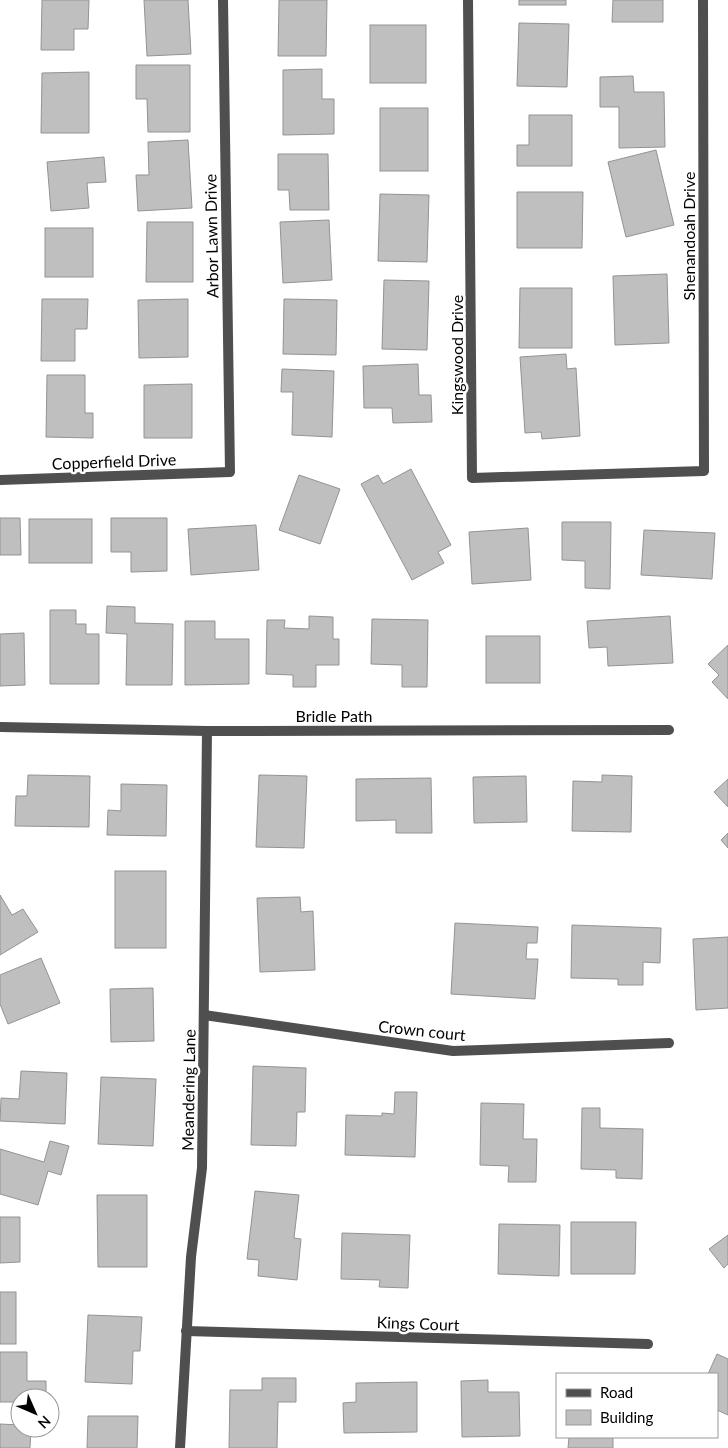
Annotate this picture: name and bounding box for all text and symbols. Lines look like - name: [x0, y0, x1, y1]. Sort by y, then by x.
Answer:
- street label: Shenandoah Drive: [679, 172, 698, 300]
- street label: Arbor Lawn Drive: [200, 174, 222, 298]
- street label: Kingswood Drive: [447, 295, 466, 415]
- street label: Copperfield Drive: [52, 449, 176, 473]
- street label: Bridle Path: [296, 706, 372, 725]
- street label: Crown court: [377, 1016, 467, 1044]
- street label: Meandering Lane: [177, 1029, 199, 1151]
- street label: Kings Court: [376, 1312, 460, 1334]
- legend: [556, 1373, 718, 1438]
- text: Road: [600, 1383, 633, 1401]
- north arrow: [10, 1388, 60, 1438]
- text: Building: [600, 1408, 653, 1426]
- text: N: [35, 1413, 54, 1432]

